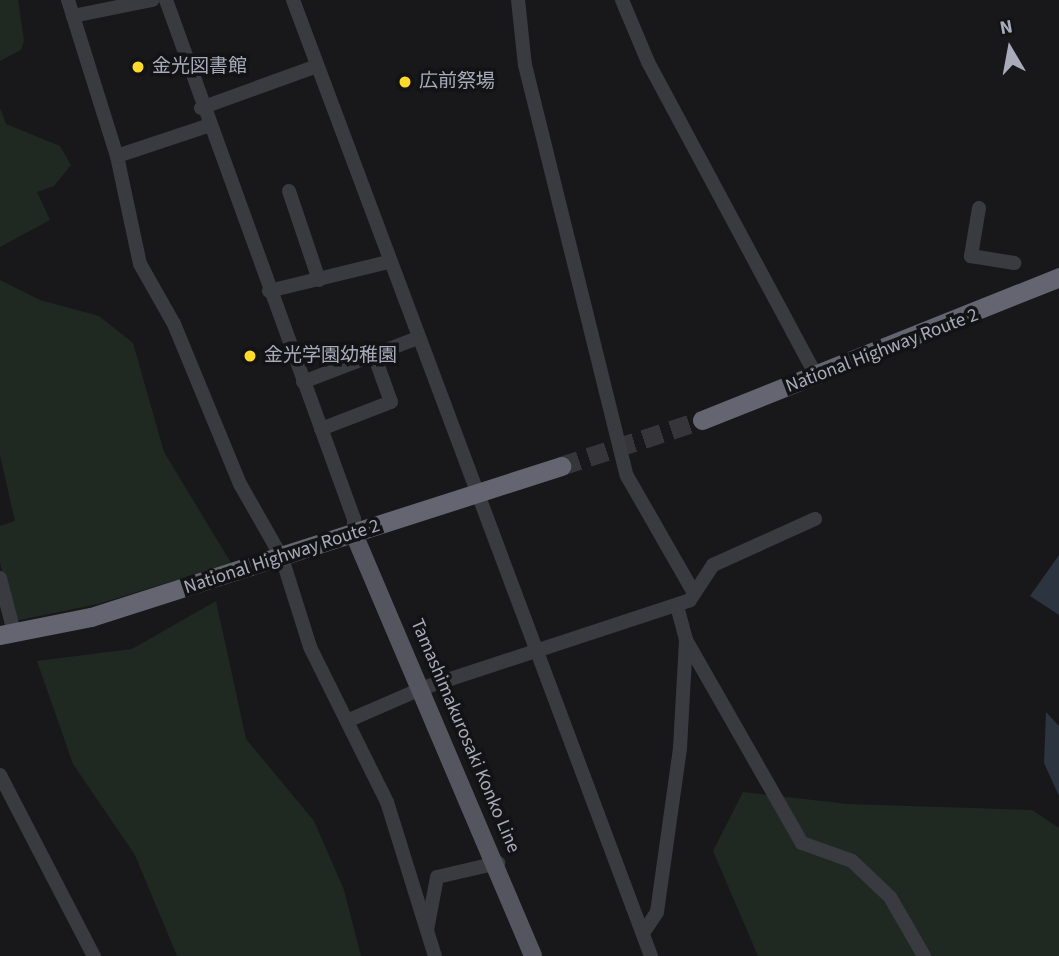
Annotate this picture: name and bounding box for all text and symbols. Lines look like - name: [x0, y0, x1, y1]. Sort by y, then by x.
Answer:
- text: N: [998, 13, 1015, 42]
- north arrow: [975, 14, 1045, 84]
- place label: 金光図書館: [152, 56, 247, 78]
- marker: 金光図書館: [130, 59, 146, 75]
- place label: 広前祭場: [419, 71, 495, 93]
- marker: 広前祭場: [397, 74, 413, 90]
- street label: National Highway Route 2: [783, 304, 981, 398]
- place label: 金光学園幼稚園: [264, 345, 397, 367]
- marker: 金光学園幼稚園: [242, 348, 258, 364]
- street label: National Highway Route 2: [181, 515, 383, 599]
- street label: Tamashimakurosaki Konko Line: [405, 616, 525, 856]

